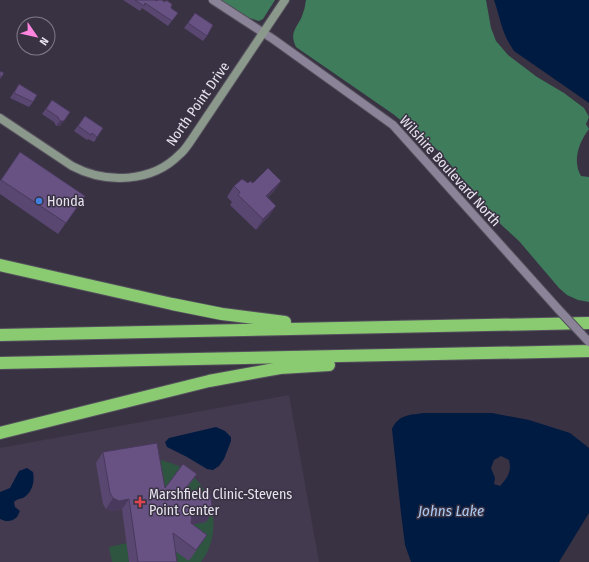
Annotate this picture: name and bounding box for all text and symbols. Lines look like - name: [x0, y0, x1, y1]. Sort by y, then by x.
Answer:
- north arrow: [16, 16, 56, 56]
- text: N: [37, 35, 51, 48]
- street label: North Point Drive: [163, 59, 233, 149]
- street label: Wilshire Boulevard North: [396, 112, 504, 230]
- place label: Honda: [47, 193, 85, 210]
- marker: Honda: [34, 196, 44, 206]
- place label: Marshfield Clinic-Stevens Point Center: [149, 486, 292, 519]
- marker: Marshfield Clinic-Stevens Point Center: [134, 496, 146, 508]
- water label: Johns Lake: [417, 502, 484, 520]

